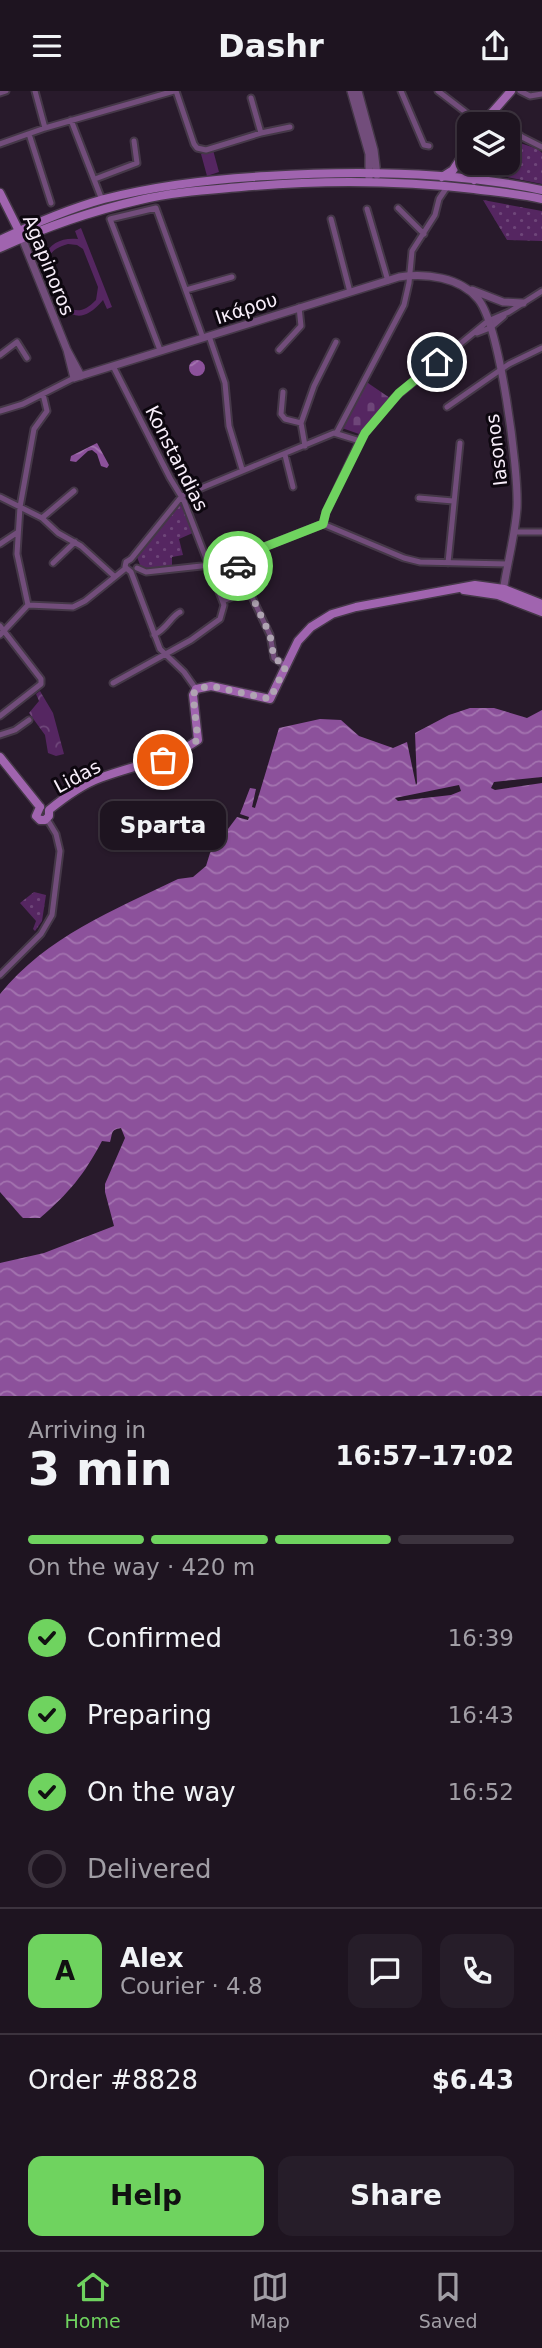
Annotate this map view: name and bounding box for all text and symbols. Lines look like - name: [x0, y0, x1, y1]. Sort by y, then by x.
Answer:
- icon: menu: [28, 27, 66, 65]
- text: Dashr: [218, 27, 324, 65]
- icon: share: [476, 27, 514, 65]
- map controls: [457, 112, 520, 175]
- button: layers: [457, 112, 520, 175]
- street label: Agapinoros: [19, 211, 79, 319]
- street label: Ικάρου: [212, 288, 280, 328]
- pin: [407, 332, 467, 392]
- icon: home: [418, 343, 456, 381]
- street label: Konstandias: [141, 402, 213, 514]
- street label: Iasonos: [481, 413, 511, 487]
- courier: [203, 531, 273, 601]
- icon: car: [219, 547, 257, 585]
- pin: [133, 730, 193, 790]
- icon: bag: [144, 741, 182, 779]
- street label: Lidas: [50, 755, 104, 797]
- callout: Sparta: [100, 802, 226, 851]
- text: Sparta: [120, 812, 206, 838]
- text: Arriving in: [28, 1417, 146, 1443]
- text: 16:57–17:02: [335, 1441, 514, 1471]
- text: 3 min: [28, 1442, 172, 1496]
- text: On the way · 420 m: [28, 1554, 255, 1580]
- icon: check: [28, 1619, 66, 1657]
- text: Confirmed: [87, 1623, 222, 1653]
- text: 16:39: [448, 1625, 514, 1651]
- icon: check: [28, 1696, 66, 1734]
- text: Preparing: [87, 1700, 212, 1730]
- text: 16:43: [448, 1702, 514, 1728]
- icon: check: [28, 1773, 66, 1811]
- text: On the way: [87, 1777, 236, 1807]
- text: 16:52: [448, 1779, 514, 1805]
- text: Delivered: [87, 1854, 211, 1884]
- button: chat: [348, 1934, 422, 2008]
- button: phone: [440, 1934, 514, 2008]
- text: Alex: [120, 1943, 183, 1973]
- text: A: [55, 1956, 75, 1986]
- text: Courier · 4.8: [120, 1973, 263, 1999]
- text: Order #8828: [28, 2065, 198, 2095]
- text: $6.43: [432, 2065, 514, 2095]
- button: Help: [28, 2156, 264, 2236]
- button: Share: [278, 2156, 514, 2236]
- tab: Home: [65, 2268, 121, 2332]
- tab: Map: [250, 2268, 290, 2332]
- tab: Saved: [419, 2268, 477, 2332]

